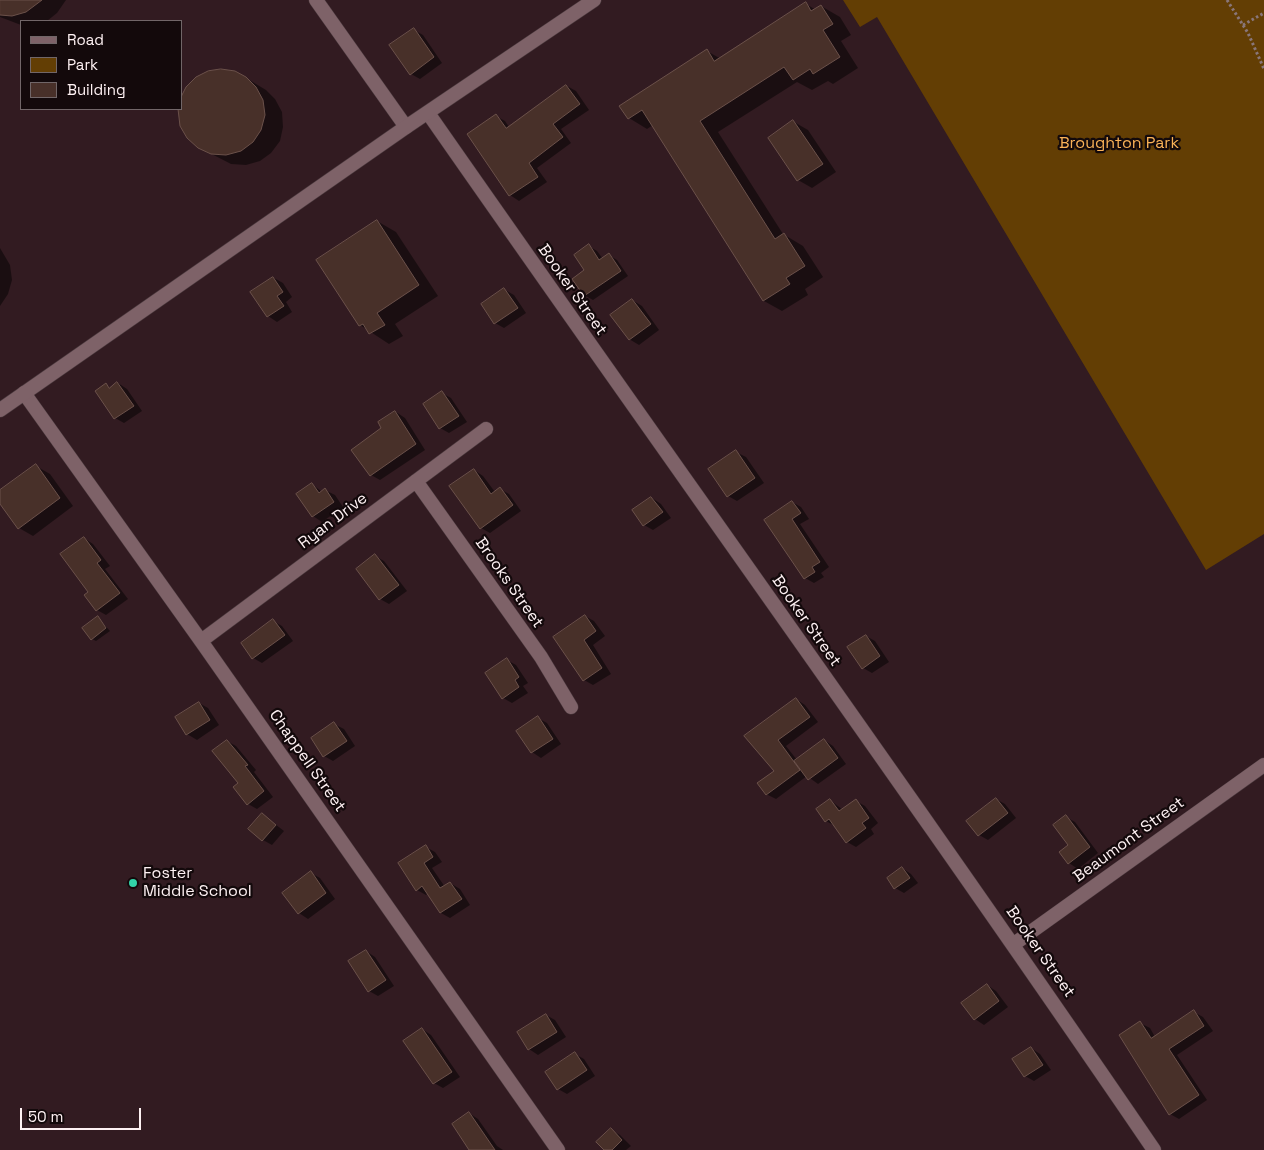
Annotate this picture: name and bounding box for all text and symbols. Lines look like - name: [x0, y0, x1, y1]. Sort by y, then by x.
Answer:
- legend: [20, 20, 182, 110]
- text: Road: [67, 30, 104, 49]
- text: Park: [67, 55, 98, 74]
- text: Building: [67, 80, 126, 99]
- park label: Broughton Park: [1059, 134, 1179, 154]
- street label: Booker Street: [533, 241, 611, 339]
- street label: Ryan Drive: [295, 489, 371, 553]
- street label: Brooks Street: [471, 534, 547, 632]
- street label: Booker Street: [767, 572, 845, 670]
- street label: Chappell Street: [265, 706, 349, 816]
- street label: Beaumont Street: [1070, 793, 1188, 887]
- place label: Foster Middle School: [143, 864, 252, 902]
- marker: Foster Middle School: [127, 877, 139, 889]
- street label: Booker Street: [1001, 903, 1079, 1001]
- scale bar: [22, 1098, 144, 1130]
- text: 50 m: [28, 1107, 63, 1126]

